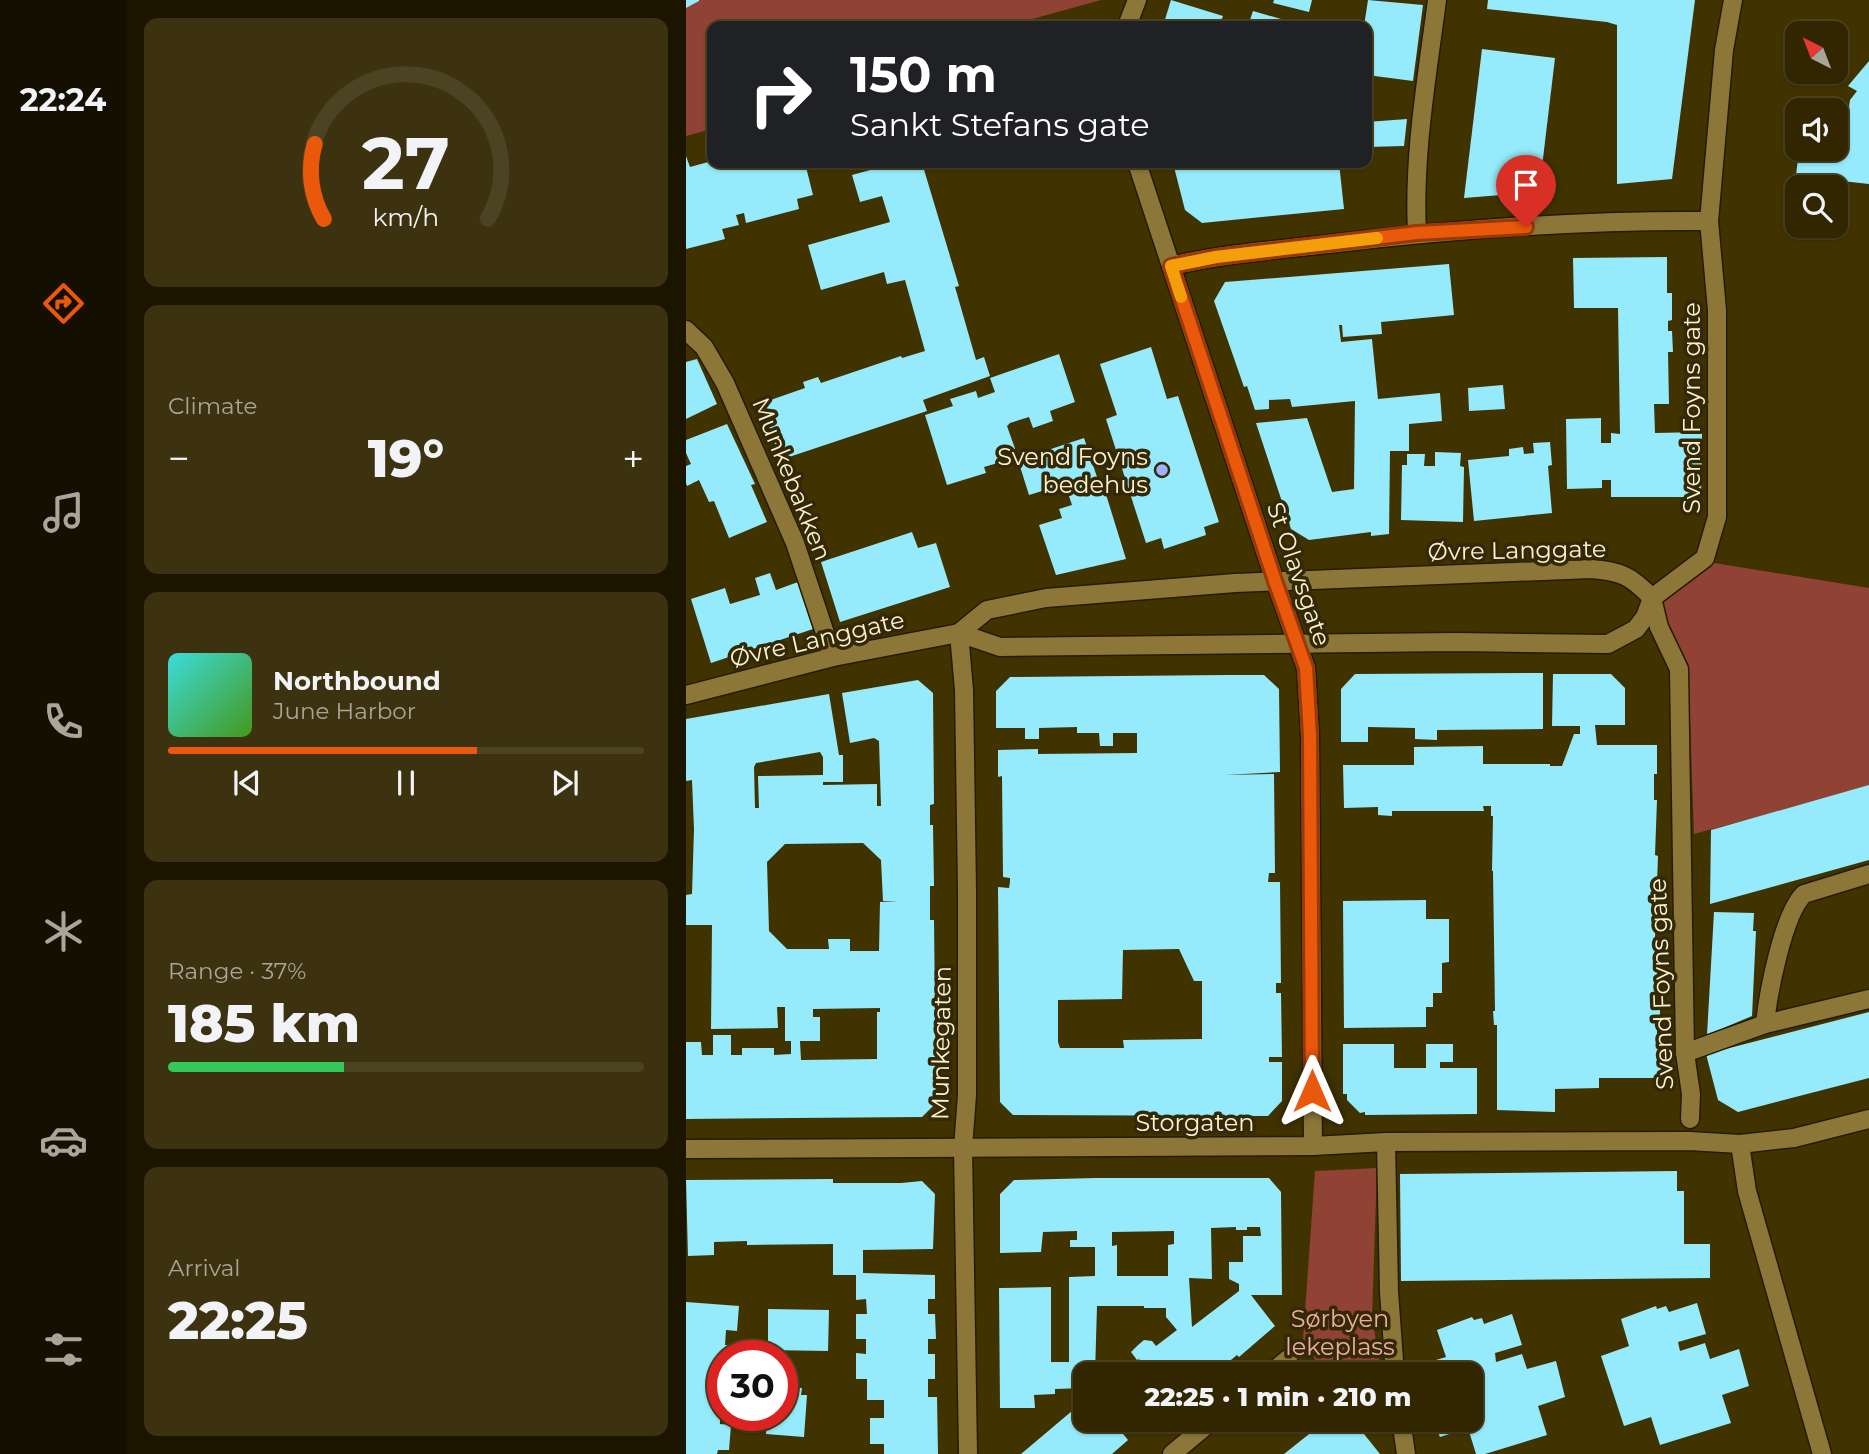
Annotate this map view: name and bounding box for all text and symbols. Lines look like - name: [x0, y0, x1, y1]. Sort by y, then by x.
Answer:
- north arrow: [1785, 21, 1848, 84]
- map controls: [1785, 21, 1848, 238]
- text: 150 m: [850, 45, 997, 104]
- icon: right: [735, 49, 826, 140]
- text: 22:24: [20, 80, 106, 119]
- button: sound: [1785, 98, 1848, 161]
- text: Sankt Stefans gate: [850, 105, 1150, 144]
- text: 27: [362, 119, 450, 207]
- pin: [1496, 155, 1556, 227]
- icon: arrive: [1507, 166, 1545, 204]
- button: search: [1785, 175, 1848, 238]
- text: km/h: [373, 201, 439, 231]
- icon: directions: [39, 279, 88, 328]
- street label: Svend Foyns gate: [1677, 302, 1706, 514]
- text: Climate: [168, 392, 257, 420]
- street label: Munkebakken: [746, 393, 838, 565]
- text: 19°: [368, 427, 444, 490]
- text: −: [168, 435, 190, 482]
- text: +: [622, 435, 644, 482]
- place label: Svend Foyns bedehus: [997, 442, 1148, 499]
- marker: Svend Foyns bedehus: [1154, 462, 1170, 478]
- icon: music: [39, 488, 88, 537]
- street label: St Olavsgate: [1261, 498, 1337, 650]
- street label: Øvre Langgate: [1427, 534, 1607, 566]
- street label: Øvre Langgate: [727, 605, 907, 673]
- text: Northbound: [273, 665, 441, 697]
- icon: phone: [39, 697, 88, 746]
- text: June Harbor: [273, 697, 416, 725]
- icon: previous: [228, 764, 266, 802]
- icon: pause: [387, 764, 425, 802]
- icon: next: [546, 764, 584, 802]
- street label: Svend Foyns gate: [1643, 878, 1679, 1090]
- icon: climate: [39, 907, 88, 956]
- text: Range · 37%: [168, 957, 306, 985]
- street label: Munkegaten: [925, 966, 957, 1120]
- text: 185 km: [168, 992, 360, 1055]
- position arrow: [1275, 1054, 1349, 1128]
- street label: Storgaten: [1135, 1108, 1255, 1137]
- icon: car: [39, 1116, 88, 1165]
- text: Arrival: [168, 1254, 241, 1282]
- text: 22:25: [168, 1289, 308, 1352]
- park label: Sørbyen lekeplass: [1285, 1304, 1395, 1361]
- icon: filters: [39, 1325, 88, 1374]
- speed limit sign: 30: [707, 1340, 798, 1431]
- text: 22:25 · 1 min · 210 m: [1144, 1381, 1412, 1413]

